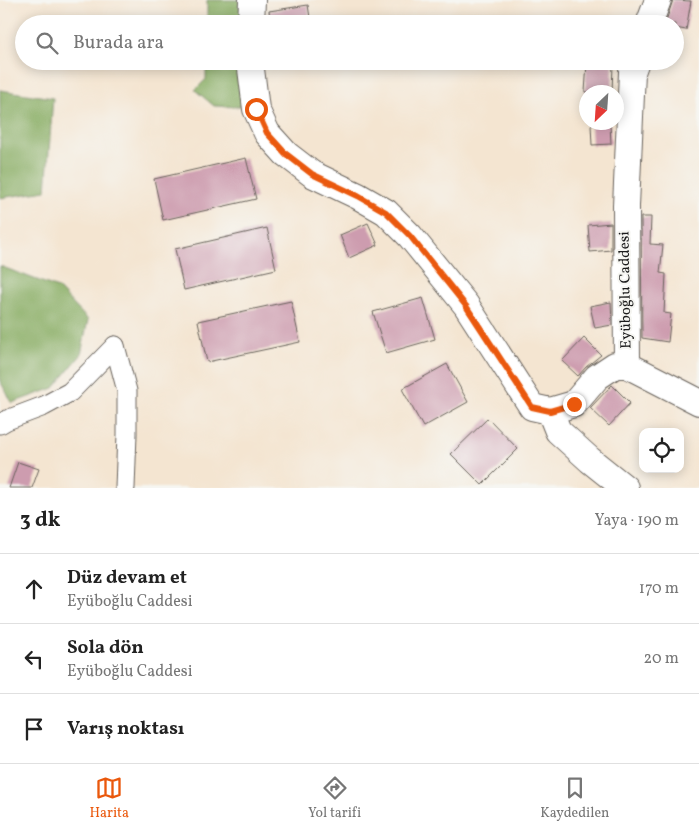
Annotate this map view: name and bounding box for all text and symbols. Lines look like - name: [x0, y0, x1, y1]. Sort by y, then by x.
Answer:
- search box: [15, 15, 684, 70]
- icon: search: [33, 29, 61, 57]
- text: Burada ara: [73, 30, 164, 56]
- north arrow: [579, 85, 624, 130]
- route start: [245, 98, 268, 121]
- street label: Eyüboğlu Caddesi: [614, 231, 638, 349]
- route end: [563, 393, 586, 416]
- map controls: [639, 428, 684, 473]
- button: locate: [639, 428, 684, 473]
- text: 3 dk: [20, 506, 60, 535]
- text: Yaya · 190 m: [595, 510, 679, 532]
- text: Düz devam et: [67, 565, 187, 591]
- icon: ahead: [20, 575, 48, 603]
- text: 170 m: [639, 578, 679, 600]
- text: Eyüboğlu Caddesi: [67, 591, 192, 613]
- text: Sola dön: [67, 635, 144, 661]
- icon: left: [20, 645, 48, 673]
- text: 20 m: [644, 648, 679, 670]
- text: Eyüboğlu Caddesi: [67, 661, 192, 683]
- icon: arrive: [20, 715, 48, 743]
- text: Varış noktası: [67, 716, 184, 742]
- tab: Harita: [90, 774, 129, 823]
- tab: Yol tarifi: [308, 774, 361, 823]
- tab: Kaydedilen: [540, 774, 609, 823]

